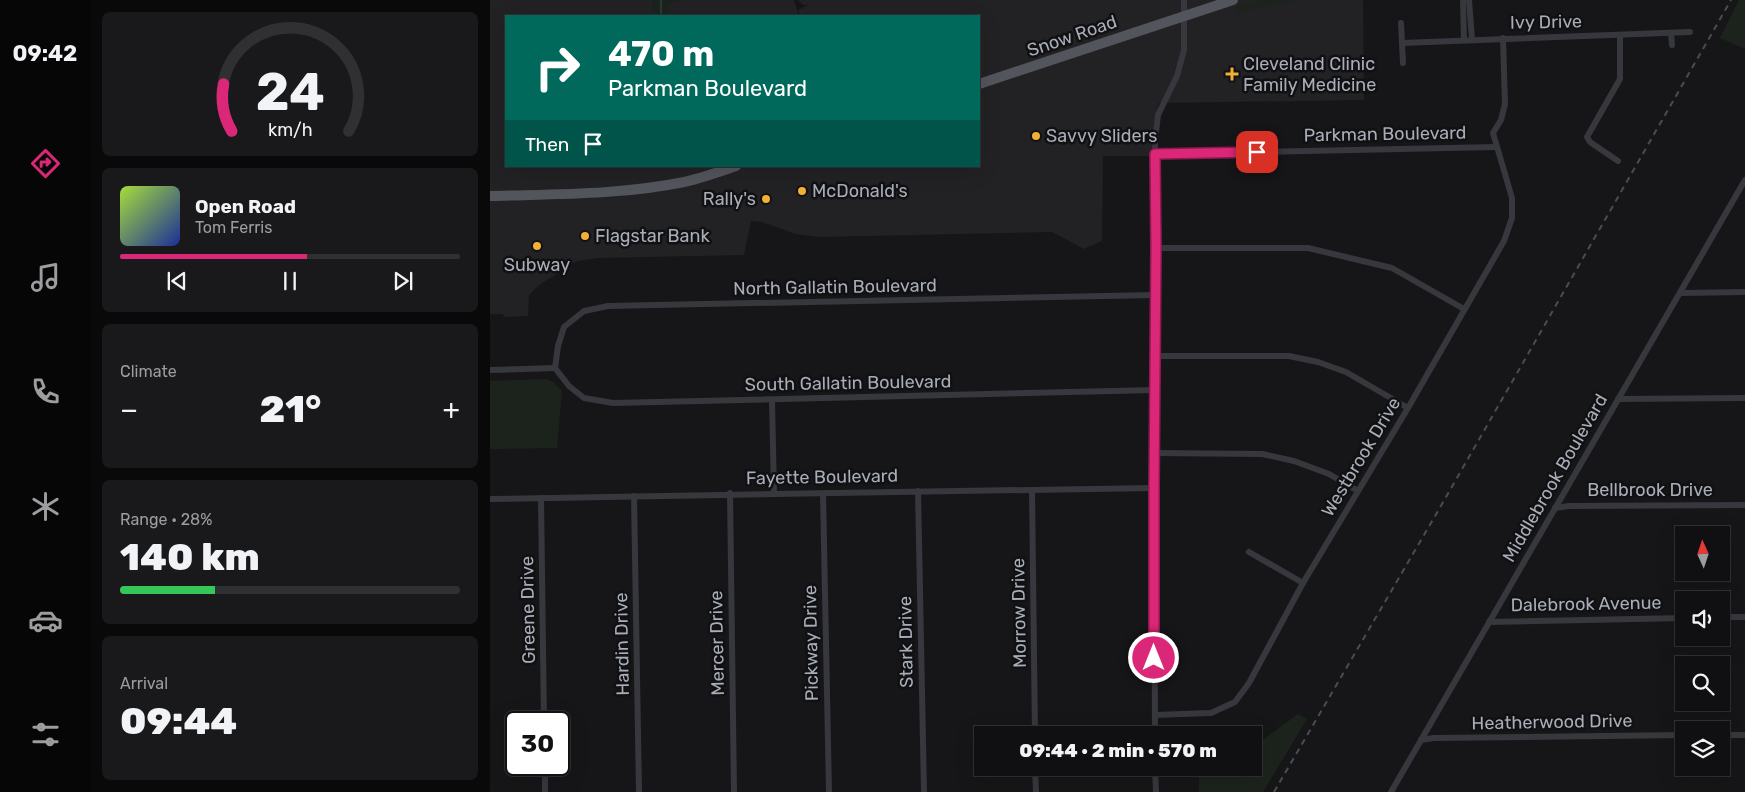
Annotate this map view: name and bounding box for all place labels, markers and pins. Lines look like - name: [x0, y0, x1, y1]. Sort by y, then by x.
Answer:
- place label: Cleveland Clinic Family Medicine: [1243, 53, 1376, 96]
- marker: Cleveland Clinic Family Medicine: [1225, 67, 1239, 81]
- place label: Savvy Sliders: [1046, 125, 1158, 147]
- marker: Savvy Sliders: [1030, 130, 1042, 142]
- pin: [1236, 131, 1278, 173]
- place label: McDonald's: [812, 180, 908, 202]
- marker: McDonald's: [796, 185, 808, 197]
- place label: Rally's: [703, 188, 756, 210]
- marker: Rally's: [760, 193, 772, 205]
- place label: Flagstar Bank: [595, 225, 710, 247]
- marker: Flagstar Bank: [579, 230, 591, 242]
- marker: Subway: [531, 240, 543, 252]
- place label: Subway: [504, 254, 570, 276]

